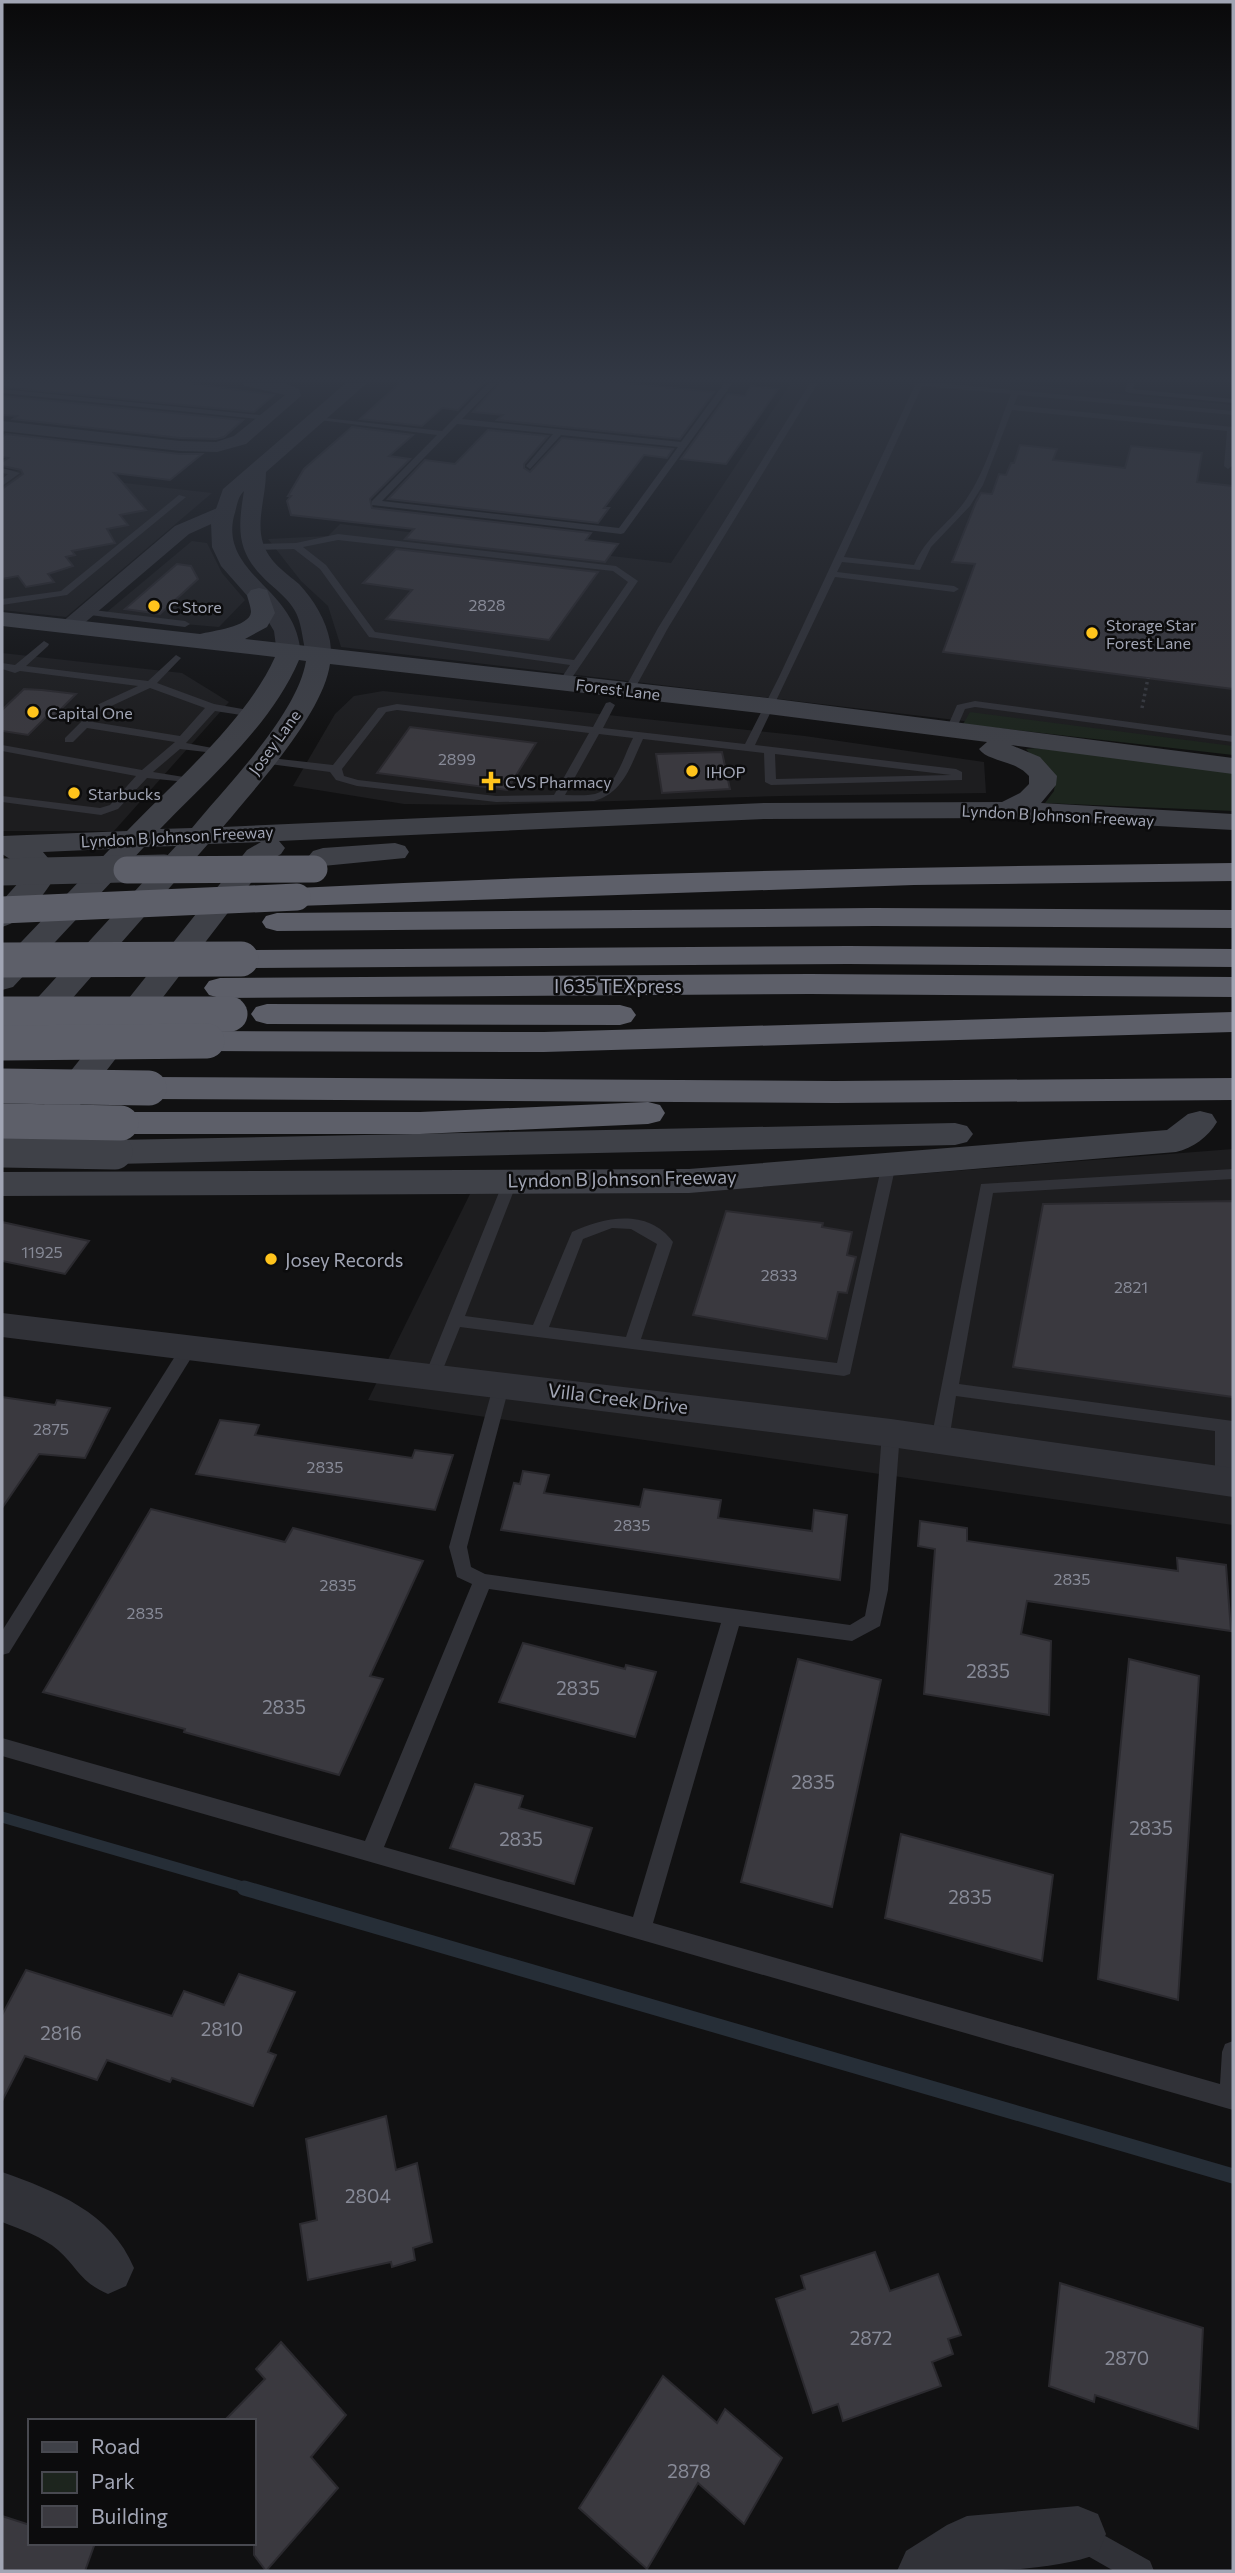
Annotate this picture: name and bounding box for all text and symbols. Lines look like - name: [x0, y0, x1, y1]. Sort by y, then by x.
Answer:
- house number: 2828: [468, 595, 506, 614]
- place label: C Store: [168, 597, 222, 616]
- marker: C Store: [146, 598, 162, 614]
- place label: Storage Star Forest Lane: [1106, 615, 1197, 652]
- marker: Storage Star Forest Lane: [1084, 625, 1100, 641]
- street label: Forest Lane: [575, 674, 661, 704]
- place label: Capital One: [47, 703, 133, 722]
- marker: Capital One: [25, 704, 41, 720]
- street label: Josey Lane: [244, 706, 304, 778]
- house number: 2899: [438, 749, 476, 768]
- place label: IHOP: [706, 762, 746, 781]
- marker: IHOP: [684, 763, 700, 779]
- place label: CVS Pharmacy: [505, 772, 612, 791]
- marker: CVS Pharmacy: [483, 773, 499, 789]
- place label: Starbucks: [88, 784, 161, 803]
- marker: Starbucks: [66, 785, 82, 801]
- street label: Lyndon B Johnson Freeway: [961, 800, 1155, 830]
- street label: Lyndon B Johnson Freeway: [80, 821, 274, 851]
- street label: I 635 TEXpress: [554, 974, 682, 997]
- street label: Lyndon B Johnson Freeway: [507, 1164, 737, 1191]
- house number: 11925: [21, 1242, 63, 1261]
- place label: Josey Records: [285, 1248, 403, 1271]
- marker: Josey Records: [263, 1251, 279, 1267]
- house number: 2833: [761, 1265, 797, 1284]
- house number: 2821: [1114, 1277, 1148, 1296]
- street label: Villa Creek Drive: [546, 1378, 690, 1418]
- house number: 2875: [33, 1419, 69, 1438]
- house number: 2835: [307, 1457, 343, 1476]
- house number: 2835: [614, 1515, 650, 1534]
- house number: 2835: [1054, 1569, 1090, 1588]
- house number: 2835: [320, 1575, 356, 1594]
- house number: 2835: [127, 1603, 163, 1622]
- house number: 2835: [966, 1659, 1010, 1682]
- house number: 2835: [556, 1676, 600, 1699]
- house number: 2835: [262, 1695, 306, 1718]
- house number: 2835: [791, 1770, 835, 1793]
- house number: 2835: [1129, 1816, 1173, 1839]
- house number: 2835: [499, 1827, 543, 1850]
- house number: 2835: [948, 1885, 992, 1908]
- house number: 2810: [201, 2017, 243, 2040]
- house number: 2816: [40, 2021, 82, 2044]
- house number: 2804: [345, 2184, 391, 2207]
- house number: 2872: [850, 2326, 892, 2349]
- house number: 2870: [1105, 2346, 1149, 2369]
- legend: [28, 2419, 256, 2545]
- text: Road: [91, 2433, 140, 2458]
- house number: 2878: [667, 2459, 711, 2482]
- text: Park: [91, 2468, 135, 2493]
- text: Building: [91, 2503, 168, 2528]

